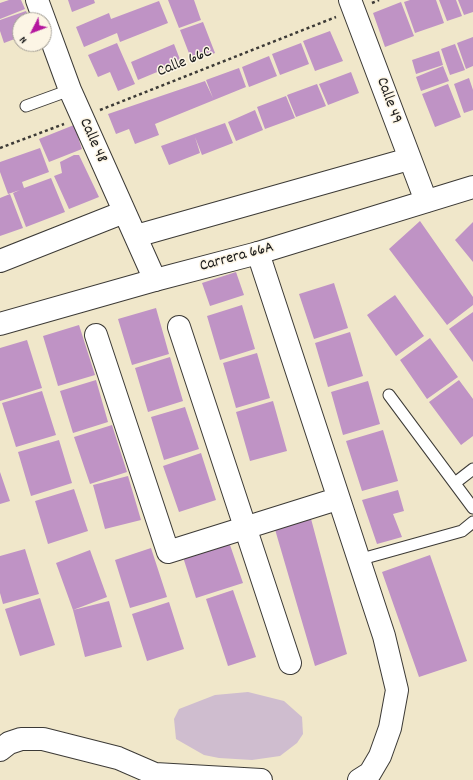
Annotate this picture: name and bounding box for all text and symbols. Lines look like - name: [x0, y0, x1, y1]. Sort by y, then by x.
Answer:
- north arrow: [12, 12, 52, 52]
- text: N: [16, 32, 32, 47]
- street label: Calle 66C: [155, 43, 215, 83]
- street label: Calle 49: [371, 75, 405, 127]
- street label: Calle 48: [74, 116, 110, 166]
- street label: Carrera 66A: [198, 239, 276, 277]

